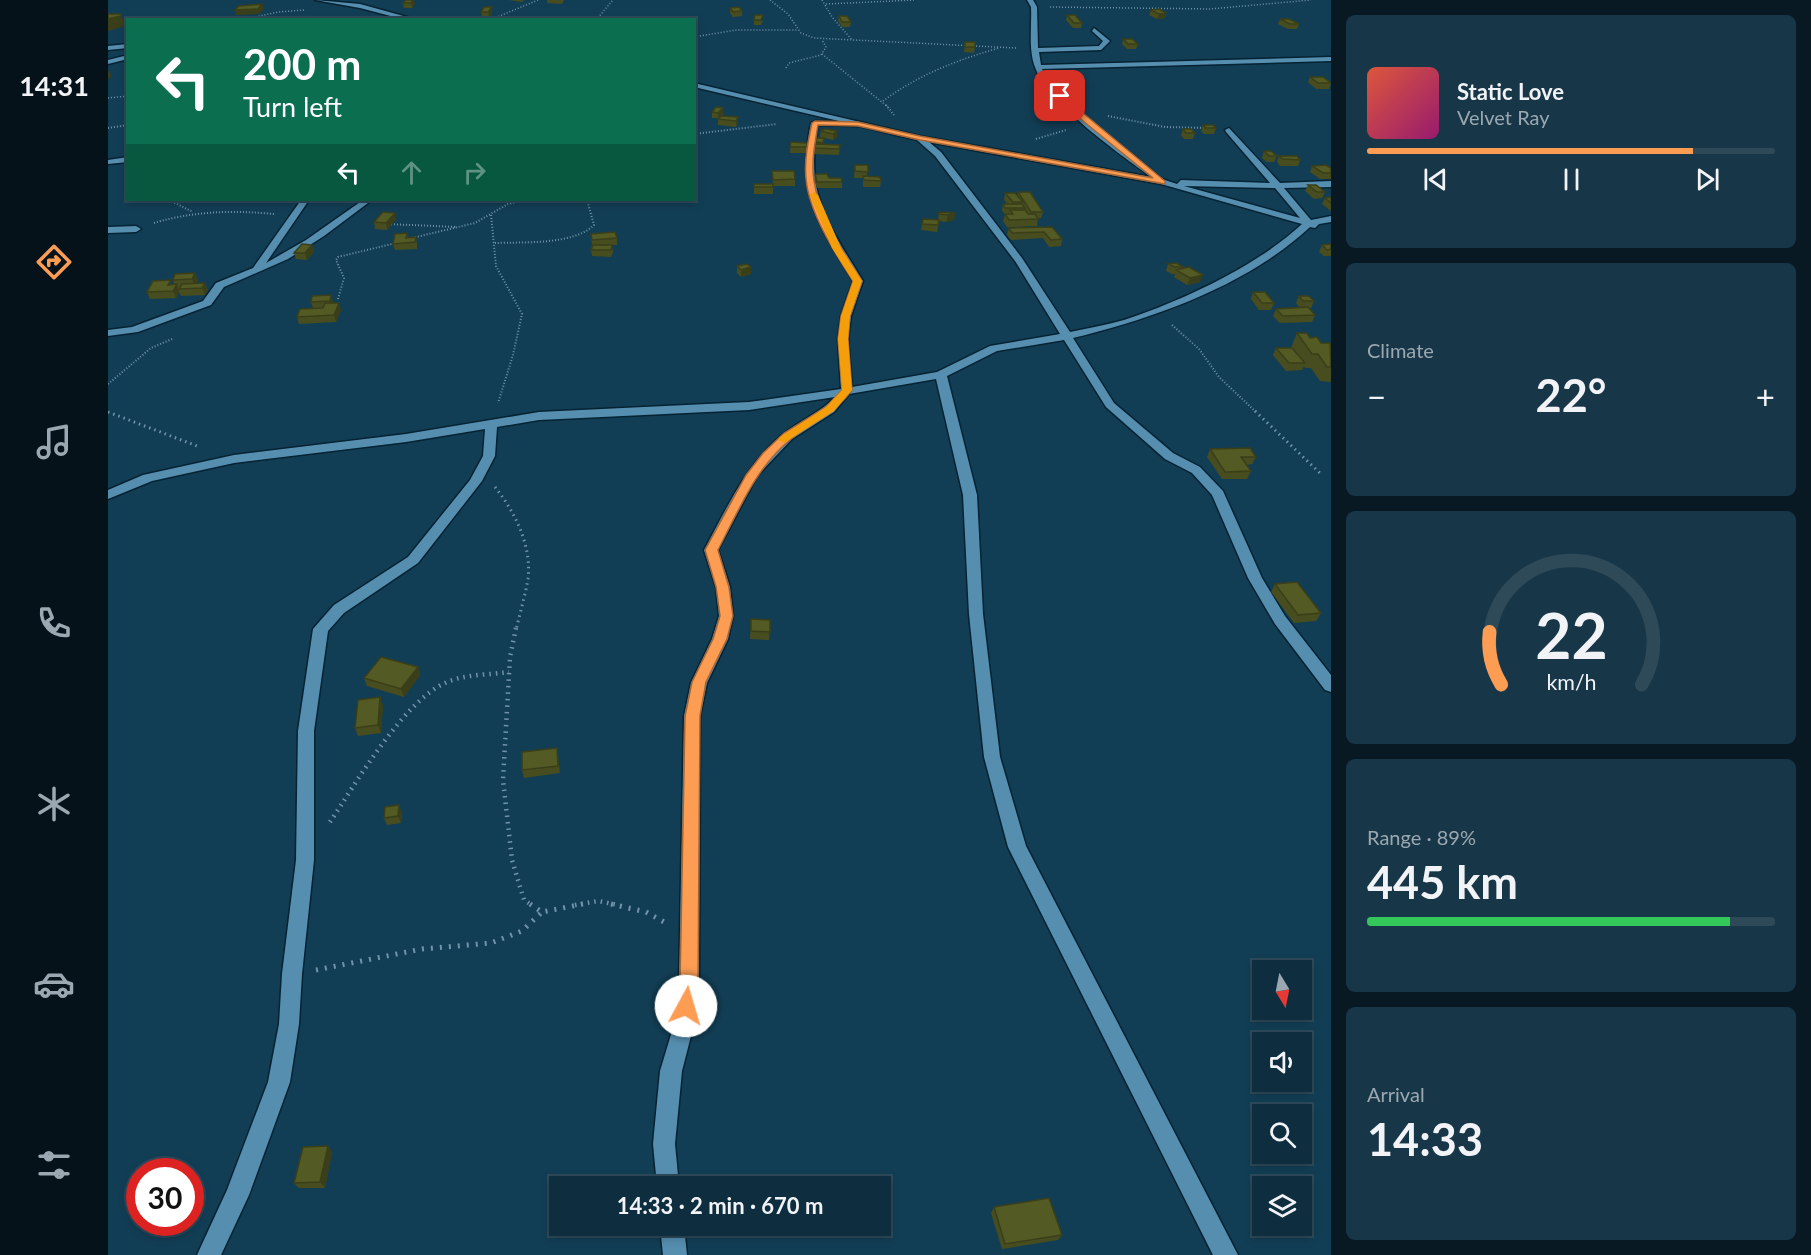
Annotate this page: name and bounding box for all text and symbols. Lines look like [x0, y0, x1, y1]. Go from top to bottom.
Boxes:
text: 200 m [243, 39, 361, 89]
icon: left [144, 42, 222, 120]
text: 14:31 [19, 69, 89, 102]
pin [1034, 70, 1085, 121]
text: Static Love [1457, 78, 1564, 105]
icon: arrive [1043, 79, 1076, 112]
text: Turn left [243, 90, 342, 123]
text: Velvet Ray [1457, 105, 1550, 129]
icon: left [332, 156, 365, 189]
icon: ahead [395, 156, 428, 189]
icon: right [458, 156, 491, 189]
icon: previous [1419, 163, 1452, 196]
icon: pause [1555, 163, 1588, 196]
icon: next [1691, 163, 1724, 196]
icon: directions [33, 241, 75, 283]
text: Climate [1367, 338, 1434, 362]
text: 22° [1536, 368, 1606, 422]
text: − [1367, 376, 1386, 416]
text: + [1756, 376, 1775, 416]
icon: music [33, 421, 75, 463]
text: 22 [1535, 597, 1607, 672]
icon: phone [33, 602, 75, 644]
text: km/h [1546, 669, 1596, 695]
icon: climate [33, 783, 75, 825]
text: Range · 89% [1367, 825, 1476, 849]
text: 445 km [1367, 855, 1518, 909]
north arrow [1252, 960, 1312, 1020]
map controls [1252, 960, 1312, 1236]
icon: car [33, 963, 75, 1005]
position arrow [654, 974, 718, 1038]
button: sound [1252, 1032, 1312, 1092]
text: Arrival [1367, 1082, 1425, 1106]
button: search [1252, 1104, 1312, 1164]
text: 14:33 [1367, 1112, 1483, 1166]
icon: filters [33, 1144, 75, 1186]
speed limit sign: 30 [126, 1158, 204, 1236]
button: layers [1252, 1176, 1312, 1236]
text: 14:33 · 2 min · 670 m [617, 1192, 823, 1219]

